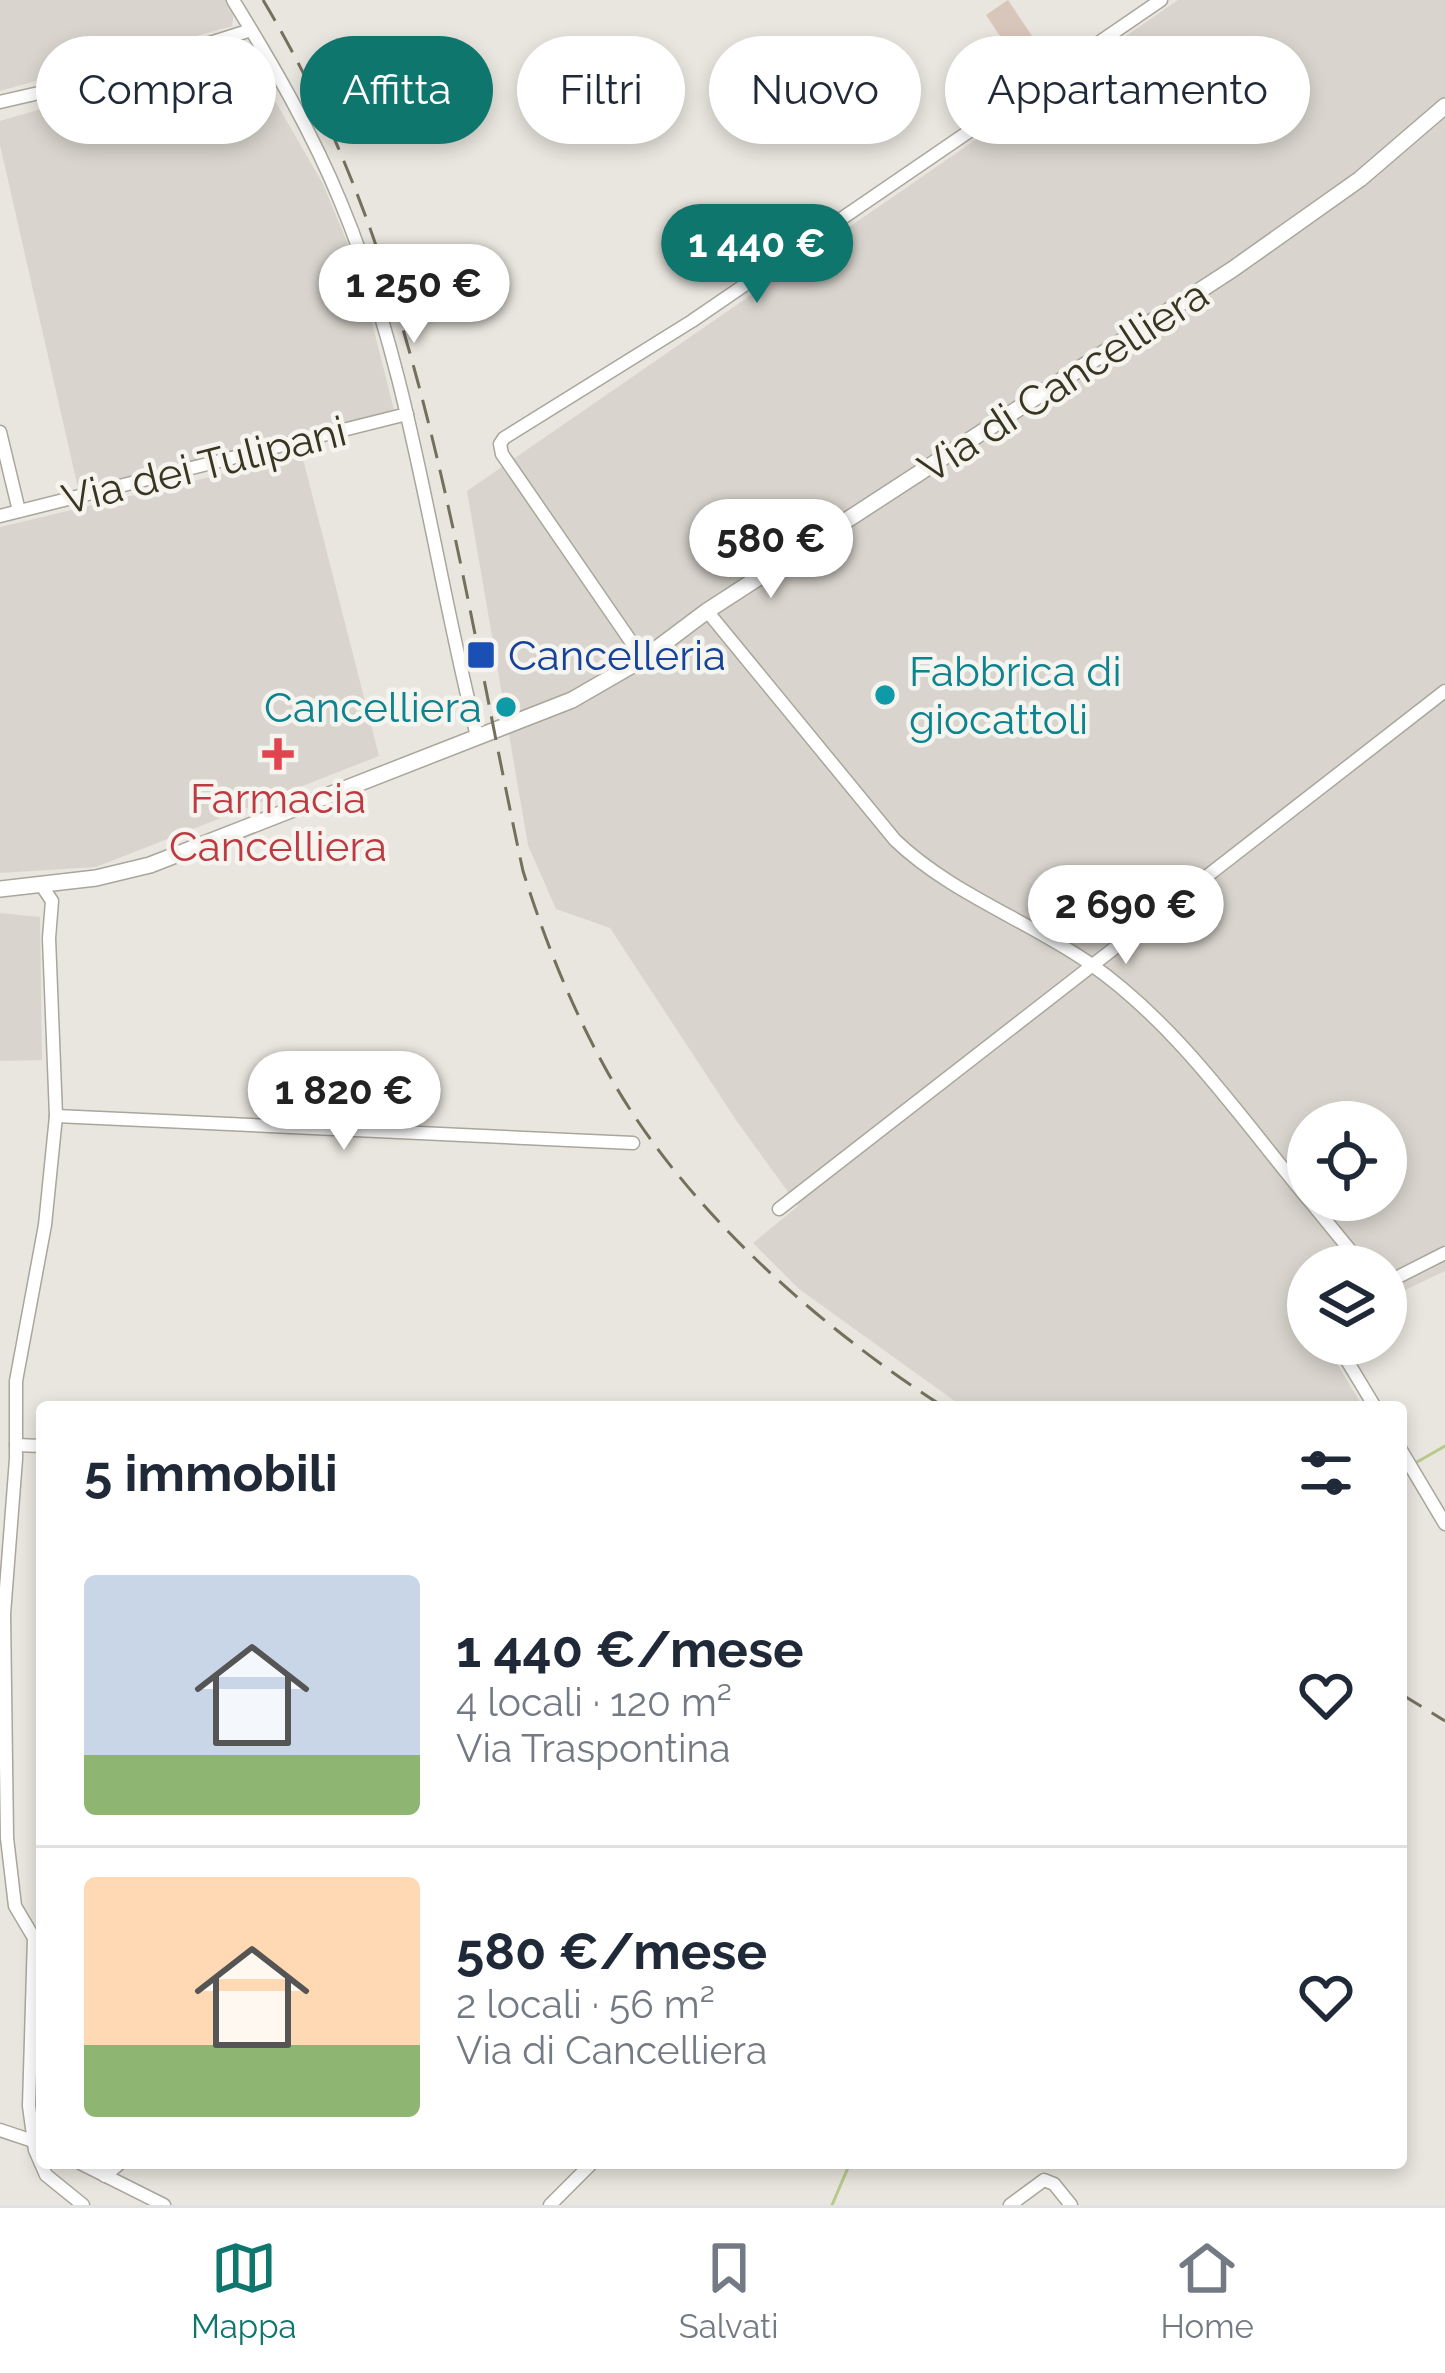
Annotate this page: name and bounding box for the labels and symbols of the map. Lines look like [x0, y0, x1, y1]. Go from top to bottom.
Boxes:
pin: 1 440 € [646, 204, 868, 306]
pin: 1 250 € [303, 244, 525, 346]
street label: Via di Cancelliera [909, 270, 1217, 493]
street label: Via dei Tulipani [57, 407, 351, 524]
pin: 580 € [687, 499, 855, 601]
place label: Cancelleria [508, 631, 726, 680]
marker: Cancelleria [465, 639, 497, 671]
place label: Fabbrica di giocattoli [909, 647, 1122, 744]
marker: Fabbrica di giocattoli [872, 682, 898, 708]
place label: Cancelliera [264, 683, 482, 732]
marker: Cancelliera [493, 694, 519, 720]
marker: Farmacia Cancelliera [265, 741, 291, 767]
place label: Farmacia Cancelliera [169, 774, 387, 871]
pin: 2 690 € [1015, 865, 1237, 967]
pin: 1 820 € [233, 1051, 455, 1153]

